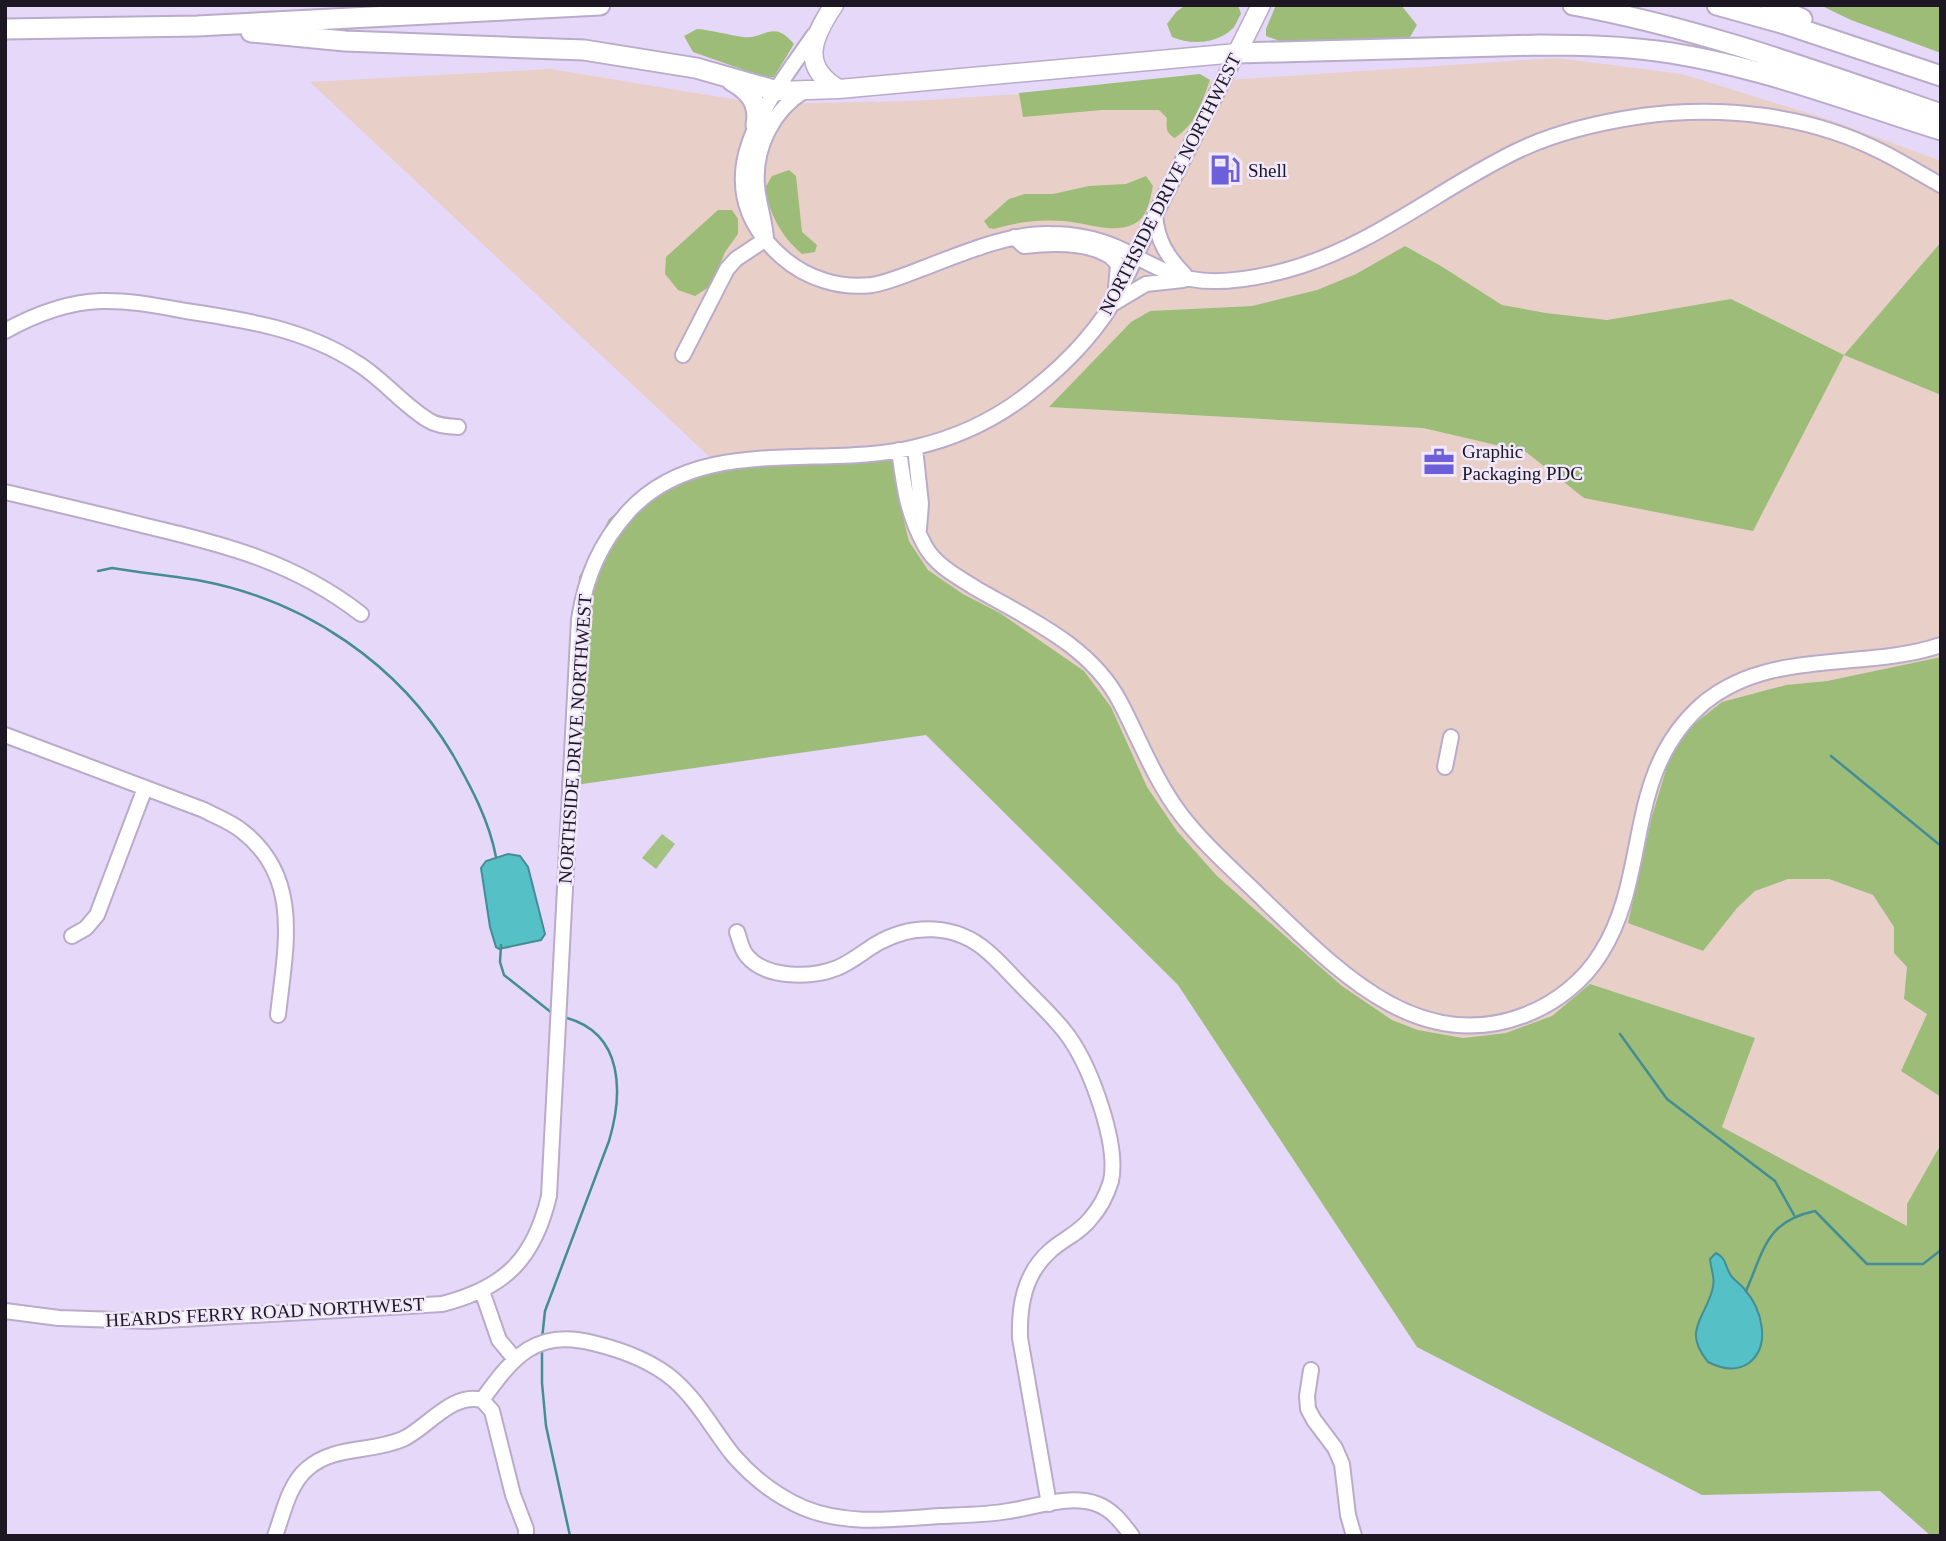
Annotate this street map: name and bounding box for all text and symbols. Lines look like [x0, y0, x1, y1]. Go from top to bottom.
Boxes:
street label: NORTHSIDE DRIVE NORTHWEST [1095, 50, 1245, 318]
fuel station icon: Shell [1208, 153, 1242, 187]
place label: Shell [1248, 160, 1287, 181]
place label: Graphic Packaging PDC [1462, 441, 1583, 484]
office icon: Graphic Packaging PDC [1422, 445, 1456, 479]
street label: NORTHSIDE DRIVE NORTHWEST [554, 593, 596, 884]
street label: HEARDS FERRY ROAD NORTHWEST [105, 1293, 426, 1331]

